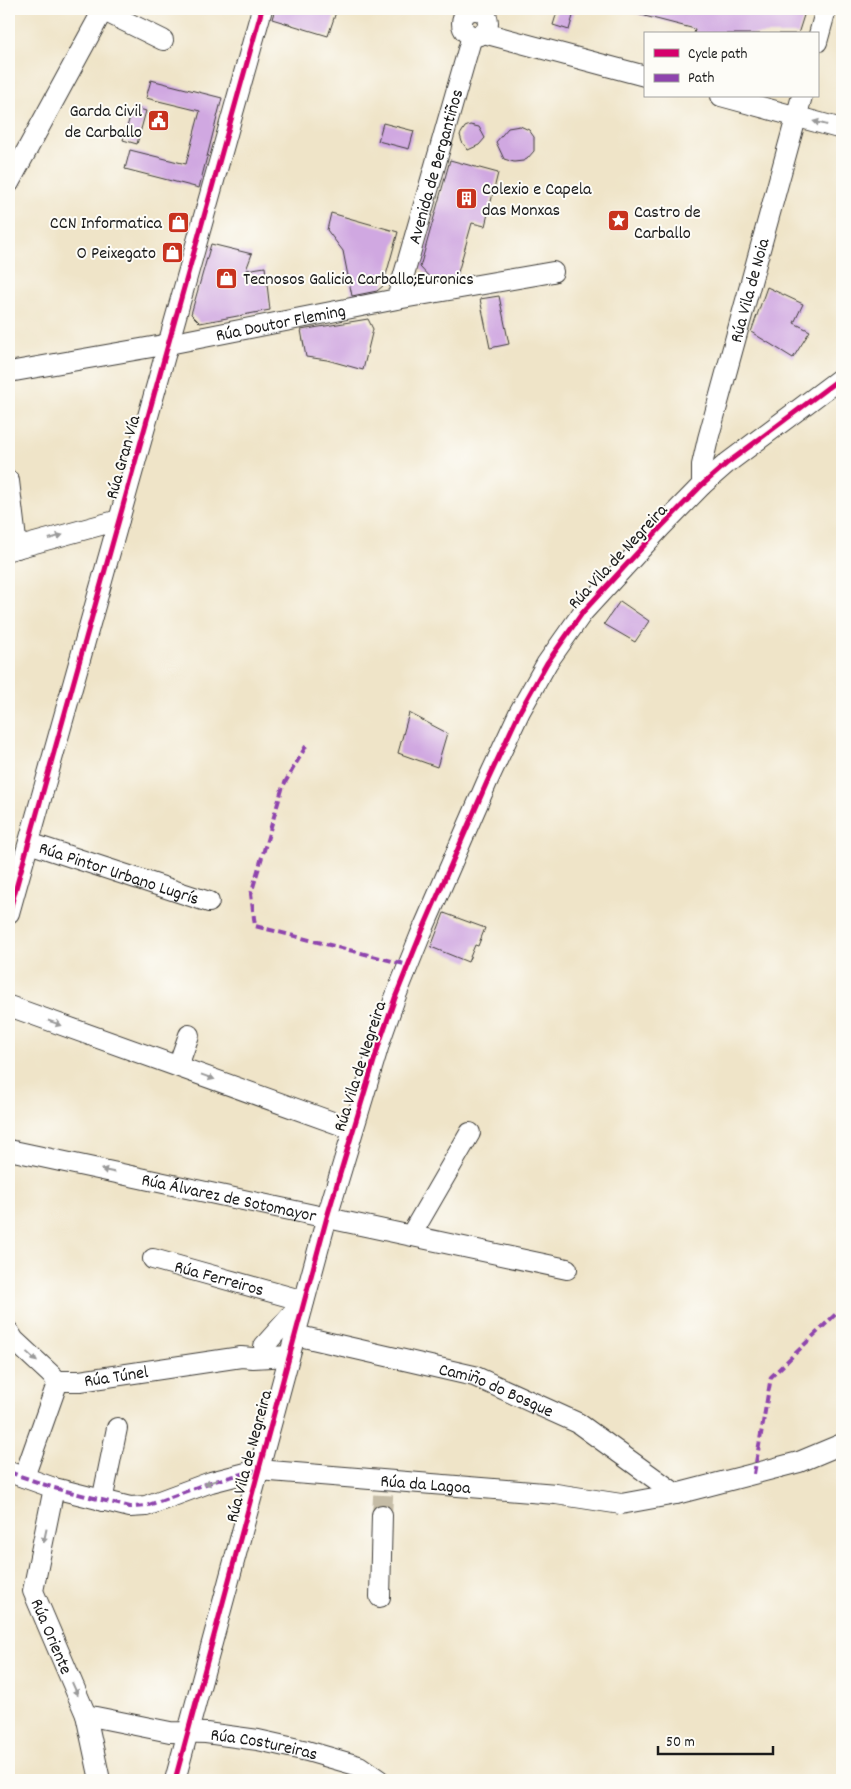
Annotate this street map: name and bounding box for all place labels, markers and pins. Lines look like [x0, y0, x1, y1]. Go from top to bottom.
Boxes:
place label: Garda Civil de Carballo [65, 100, 143, 146]
public building icon: Garda Civil de Carballo [146, 108, 170, 132]
place label: Colexio e Capela das Monxas [482, 178, 592, 224]
building icon: Colexio e Capela das Monxas [454, 186, 478, 210]
place label: Castro de Carballo [634, 201, 701, 247]
place icon: Castro de Carballo [606, 209, 630, 233]
shop icon: CCN Informatica [166, 210, 190, 234]
place label: CCN Informatica [50, 212, 163, 237]
shop icon: O Peixegato [160, 240, 184, 264]
place label: O Peixegato [77, 242, 156, 267]
shop icon: Tecnosos Galicia Carballo;Euronics [215, 266, 239, 290]
place label: Tecnosos Galicia Carballo;Euronics [243, 268, 474, 293]

